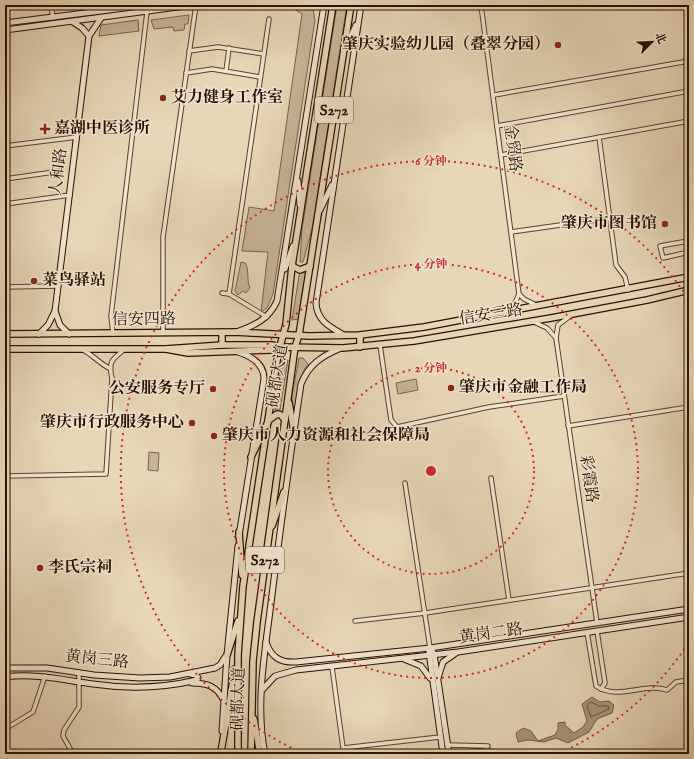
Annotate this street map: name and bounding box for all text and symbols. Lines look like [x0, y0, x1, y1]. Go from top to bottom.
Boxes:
north arrow [632, 22, 672, 62]
text: 北 [652, 30, 669, 46]
place label: 肇庆实验幼儿园（叠翠分园） [342, 34, 550, 55]
marker: 肇庆实验幼儿园（叠翠分园） [553, 40, 563, 50]
place label: 艾力健身工作室 [171, 87, 283, 108]
marker: 艾力健身工作室 [158, 93, 168, 103]
road number: S272 [315, 97, 353, 123]
place label: 嘉湖中医诊所 [54, 119, 150, 139]
marker: 嘉湖中医诊所 [39, 123, 51, 135]
street label: 金贸路 [499, 123, 525, 173]
street label: 人和路 [46, 147, 72, 197]
text: 6 分钟 [415, 154, 447, 169]
place label: 肇庆市图书馆 [561, 213, 657, 234]
marker: 肇庆市图书馆 [660, 219, 670, 229]
text: 4 分钟 [415, 257, 447, 272]
place label: 菜鸟驿站 [42, 271, 106, 291]
marker: 菜鸟驿站 [29, 276, 39, 286]
street label: 信安三路 [458, 300, 524, 330]
street label: 信安四路 [112, 309, 176, 331]
street label: 砚都大道 [263, 343, 293, 409]
text: 2 分钟 [415, 361, 447, 376]
place label: 肇庆市金融工作局 [459, 377, 587, 398]
place label: 公安服务专厅 [109, 378, 205, 399]
marker: 肇庆市金融工作局 [446, 383, 456, 393]
marker: 公安服务专厅 [208, 384, 218, 394]
place label: 肇庆市行政服务中心 [40, 412, 184, 433]
marker: 肇庆市行政服务中心 [187, 418, 197, 428]
place label: 肇庆市人力资源和社会保障局 [222, 425, 430, 446]
marker: 肇庆市人力资源和社会保障局 [209, 431, 219, 441]
street label: 彩霞路 [575, 454, 601, 504]
centre of rings [424, 464, 438, 478]
road number: S272 [246, 547, 284, 573]
place label: 李氏宗祠 [48, 557, 112, 578]
marker: 李氏宗祠 [35, 563, 45, 573]
street label: 黄岗二路 [458, 620, 524, 648]
street label: 黄岗三路 [64, 647, 130, 673]
street label: 砚都大道 [228, 667, 250, 731]

